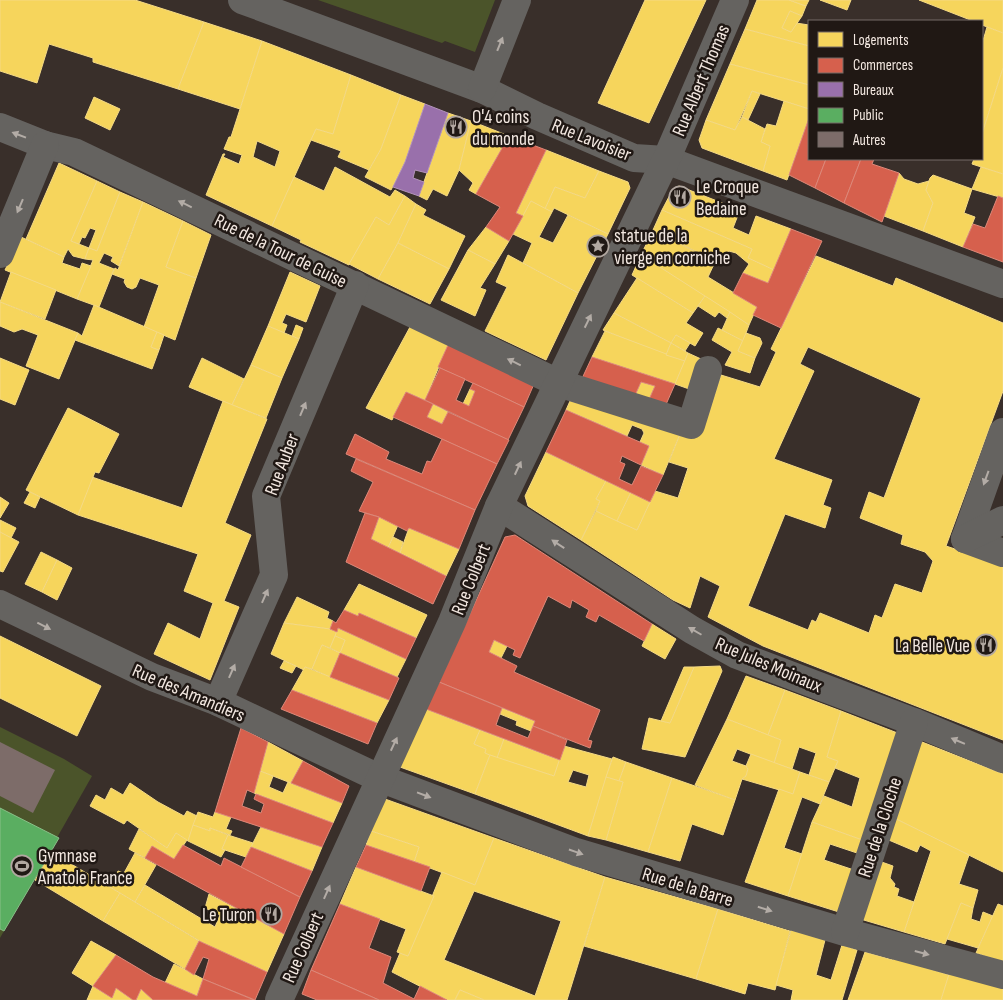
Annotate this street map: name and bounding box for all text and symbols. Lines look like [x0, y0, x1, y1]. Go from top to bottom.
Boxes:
legend [808, 20, 983, 160]
street label: Rue Albert Thomas [668, 21, 735, 140]
text: Logements [853, 31, 909, 50]
one-way arrow [496, 37, 504, 52]
text: Commerces [853, 56, 913, 75]
text: Bureaux [853, 81, 894, 100]
place label: O'4 coins du monde [472, 106, 535, 151]
text: Public [853, 106, 884, 125]
street label: Rue Lavoisier [548, 114, 635, 167]
restaurant icon: O'4 coins du monde [444, 115, 468, 139]
one-way arrow [11, 131, 26, 139]
text: Autres [852, 131, 886, 150]
place label: Le Croque Bedaine [696, 176, 759, 221]
restaurant icon: Le Croque Bedaine [668, 185, 692, 209]
one-way arrow [15, 199, 23, 213]
one-way arrow [178, 200, 192, 208]
street label: Rue de la Tour de Guise [210, 209, 350, 293]
place label: statue de la vierge en corniche [614, 225, 730, 270]
place icon: statue de la vierge en corniche [586, 234, 610, 258]
one-way arrow [584, 314, 592, 328]
one-way arrow [507, 358, 521, 366]
one-way arrow [300, 401, 307, 416]
street label: Rue Auber [260, 430, 305, 499]
one-way arrow [514, 460, 522, 475]
one-way arrow [982, 471, 990, 486]
one-way arrow [552, 539, 565, 549]
street label: Rue Colbert [447, 540, 496, 619]
one-way arrow [262, 589, 270, 603]
one-way arrow [36, 622, 51, 630]
one-way arrow [689, 627, 702, 636]
street label: Rue Jules Moinaux [712, 633, 825, 698]
restaurant icon: La Belle Vue [974, 633, 998, 657]
place label: La Belle Vue [895, 635, 970, 658]
street label: Rue des Amandiers [129, 659, 248, 727]
one-way arrow [228, 664, 236, 678]
one-way arrow [951, 736, 965, 744]
one-way arrow [391, 737, 399, 751]
street label: Rue de la Cloche [853, 775, 907, 880]
one-way arrow [417, 791, 432, 799]
place label: Gymnase Anatole France [37, 845, 133, 890]
one-way arrow [569, 849, 584, 856]
sports icon: Gymnase Anatole France [10, 854, 34, 878]
street label: Rue de la Barre [639, 863, 736, 912]
one-way arrow [324, 885, 332, 899]
restaurant icon: Le Turon [259, 902, 283, 926]
place label: Le Turon [202, 904, 255, 927]
one-way arrow [758, 905, 773, 913]
street label: Rue Colbert [278, 909, 329, 986]
one-way arrow [914, 949, 929, 957]

